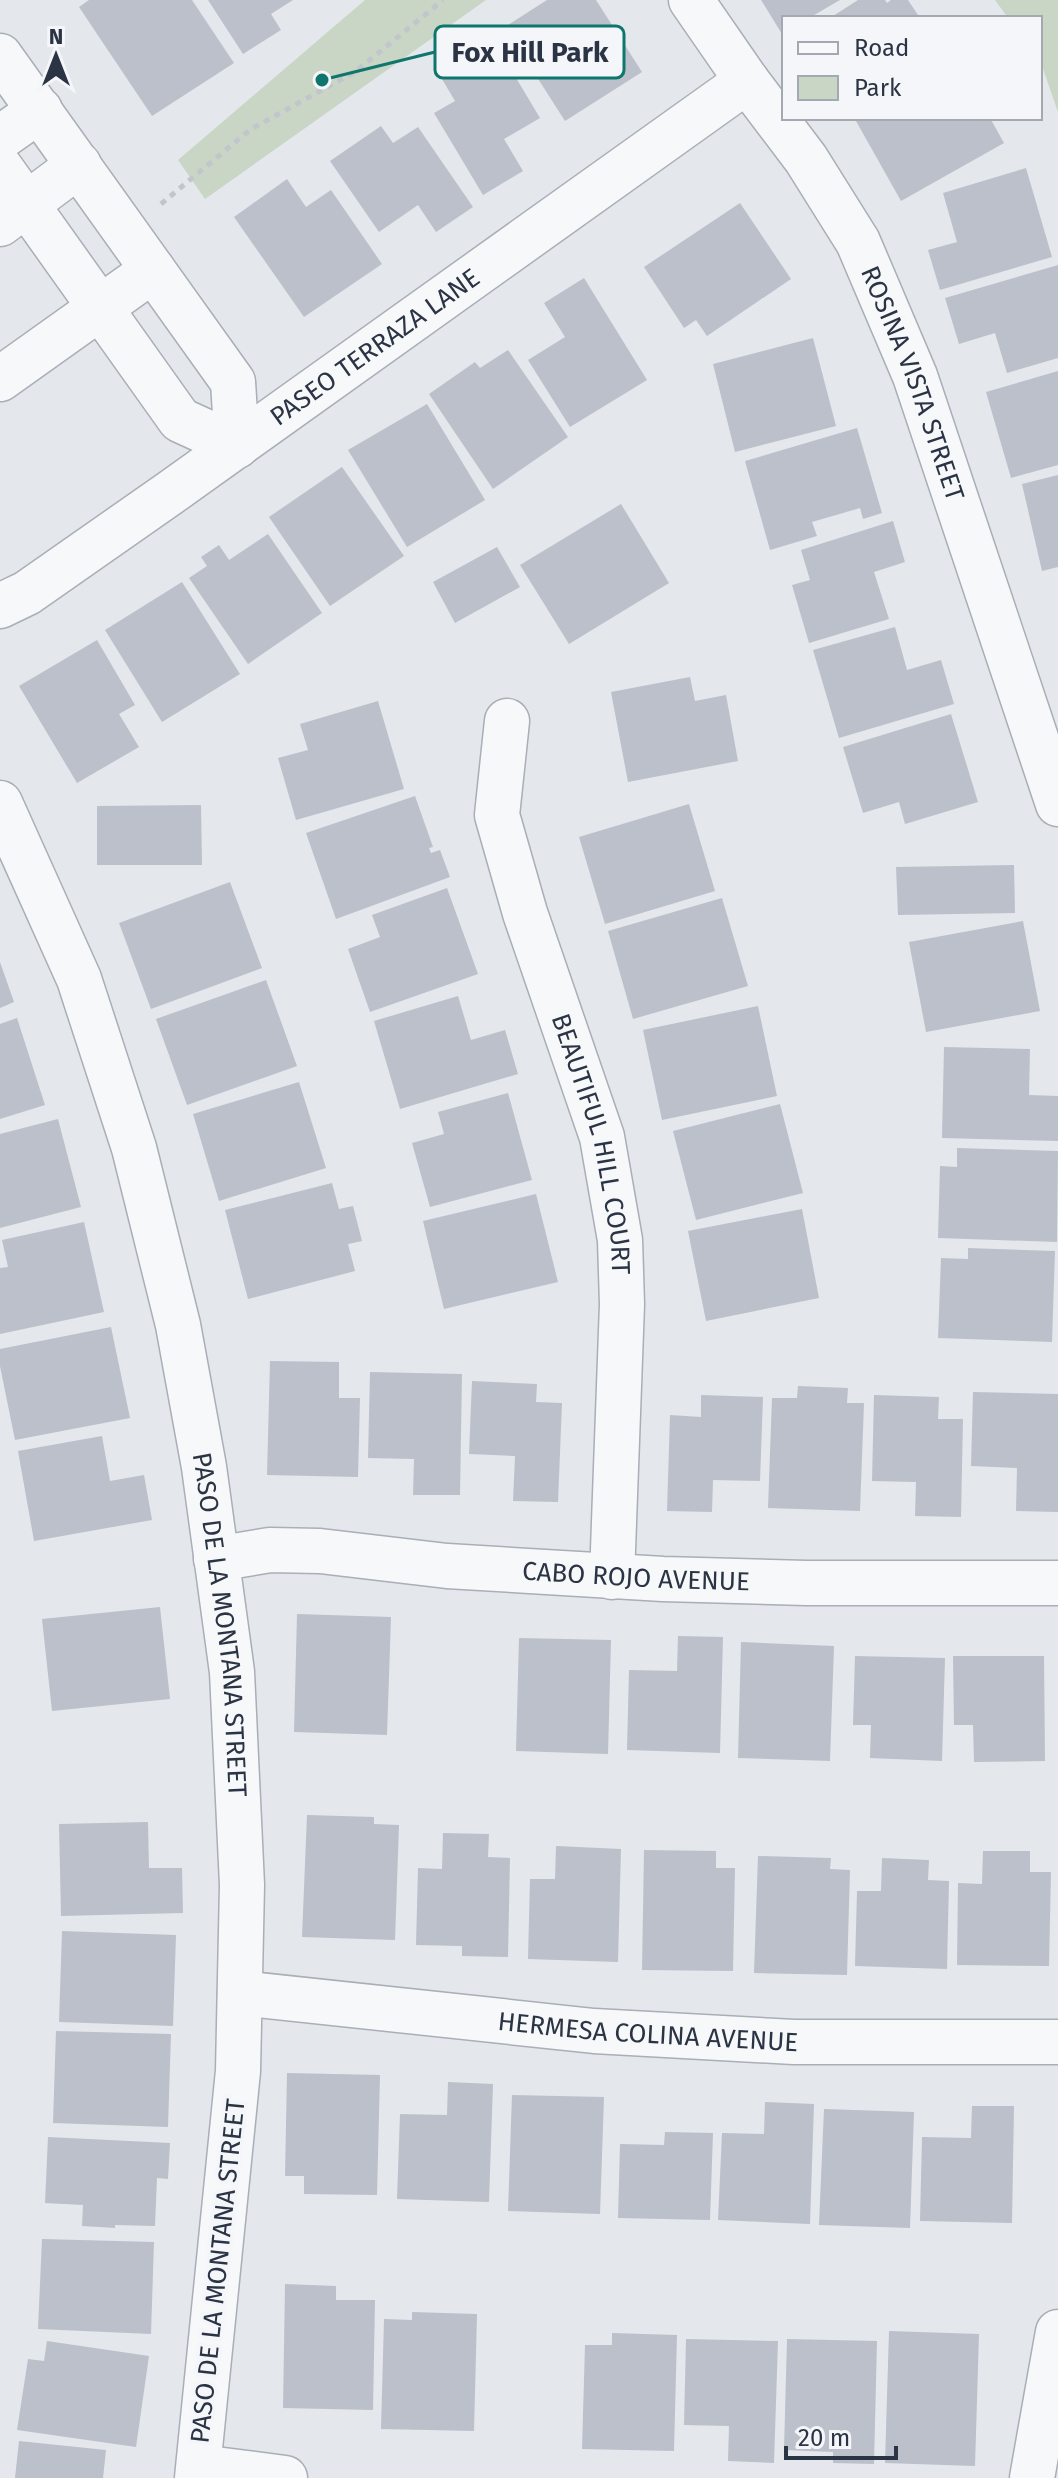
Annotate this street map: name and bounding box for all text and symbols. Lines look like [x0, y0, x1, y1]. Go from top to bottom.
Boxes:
north arrow [16, 16, 96, 96]
legend [782, 16, 1042, 120]
text: N [49, 23, 63, 50]
callout: Fox Hill Park [435, 26, 624, 78]
text: Road [854, 34, 909, 62]
text: Fox Hill Park [452, 36, 609, 69]
text: Park [854, 74, 902, 102]
street label: ROSINA VISTA STREET [854, 261, 971, 505]
street label: PASEO TERRAZA LANE [264, 262, 485, 432]
street label: BEAUTIFUL HILL COURT [545, 1009, 637, 1275]
street label: PASO DE LA MONTANA STREET [186, 1450, 253, 1798]
street label: CABO ROJO AVENUE [521, 1555, 750, 1597]
street label: HERMESA COLINA AVENUE [496, 2005, 799, 2058]
street label: PASO DE LA MONTANA STREET [184, 2097, 252, 2445]
scale bar [786, 2410, 896, 2460]
text: 20 m [798, 2424, 850, 2452]

